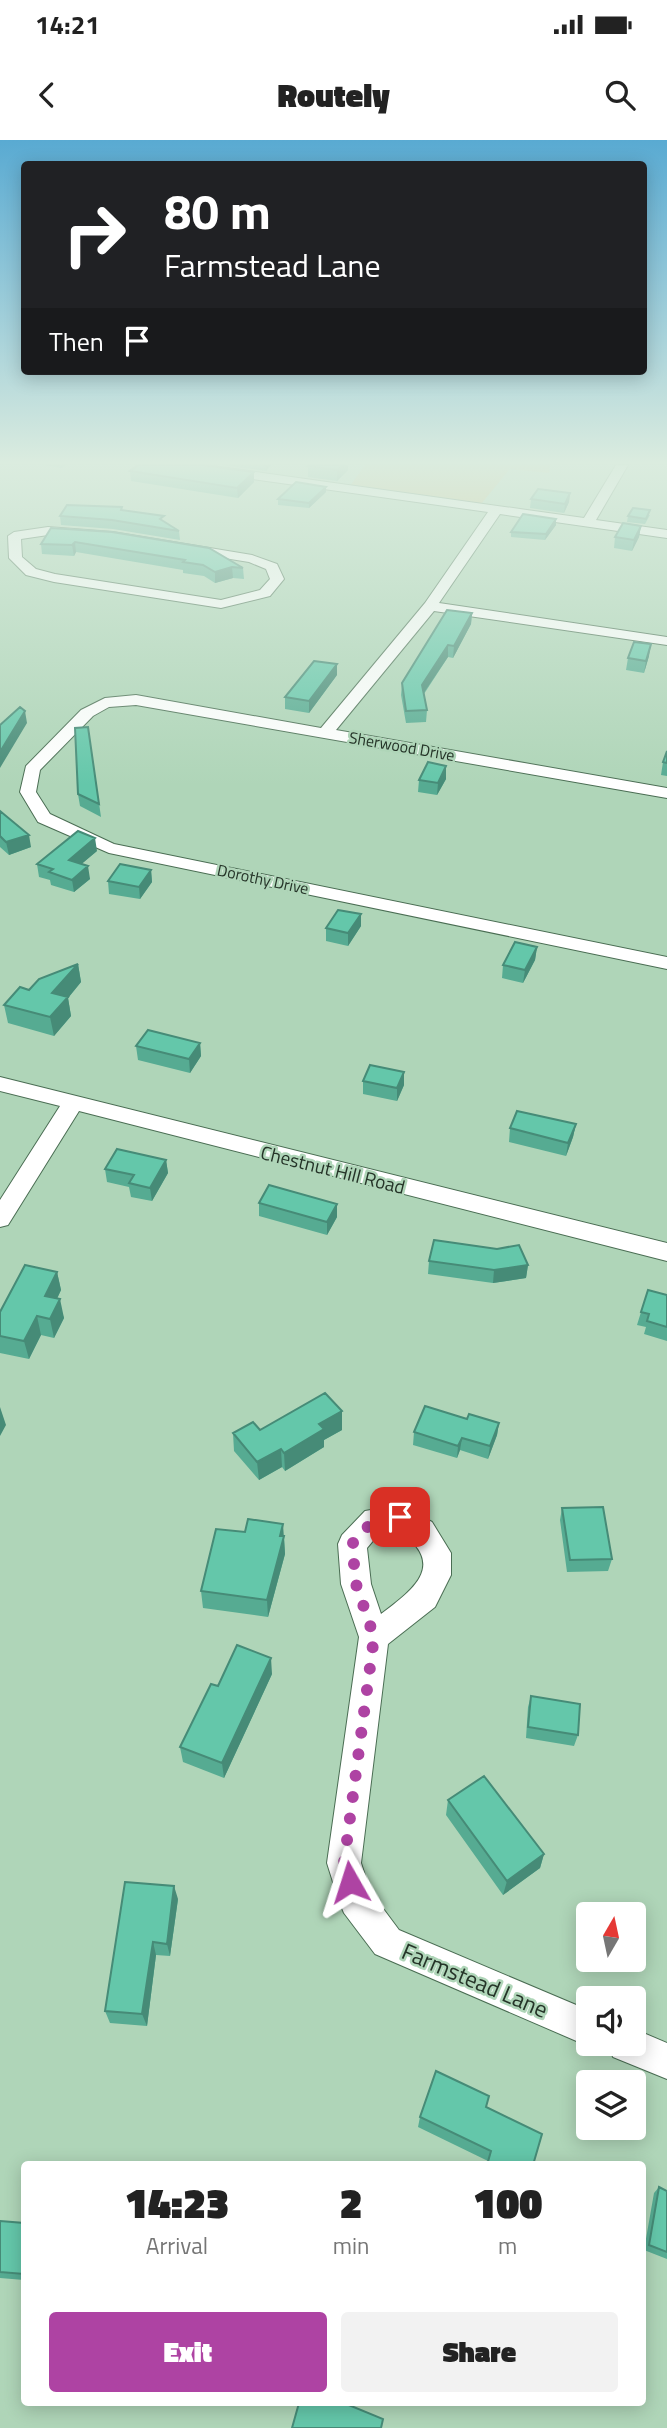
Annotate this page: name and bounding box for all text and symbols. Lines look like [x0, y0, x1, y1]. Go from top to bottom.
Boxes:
text: 14:21 [35, 5, 100, 44]
text: Routely [277, 71, 390, 119]
icon: back [28, 76, 66, 114]
icon: search [601, 76, 639, 114]
text: 80 m [164, 173, 271, 248]
icon: right [49, 189, 140, 280]
text: Farmstead Lane [164, 241, 381, 289]
text: Then [49, 322, 104, 361]
icon: arrive [118, 322, 156, 360]
street label: Sherwood Drive [347, 725, 457, 767]
street label: Dorothy Drive [215, 858, 311, 900]
street label: Chestnut Hill Road [258, 1137, 408, 1201]
pin [370, 1487, 430, 1547]
icon: arrive [381, 1498, 419, 1536]
position arrow [313, 1845, 387, 1919]
north arrow [576, 1902, 646, 1972]
map controls [576, 1902, 646, 2140]
street label: Farmstead Lane [397, 1933, 553, 2027]
button: sound [576, 1986, 646, 2056]
button: layers [576, 2070, 646, 2140]
text: 14:23 [125, 2170, 229, 2234]
text: 2 [340, 2170, 363, 2234]
text: 100 [473, 2170, 542, 2234]
text: Arrival [146, 2228, 208, 2263]
text: min [333, 2228, 369, 2263]
text: m [498, 2228, 517, 2263]
button: Exit [49, 2312, 327, 2392]
button: Share [341, 2312, 618, 2392]

